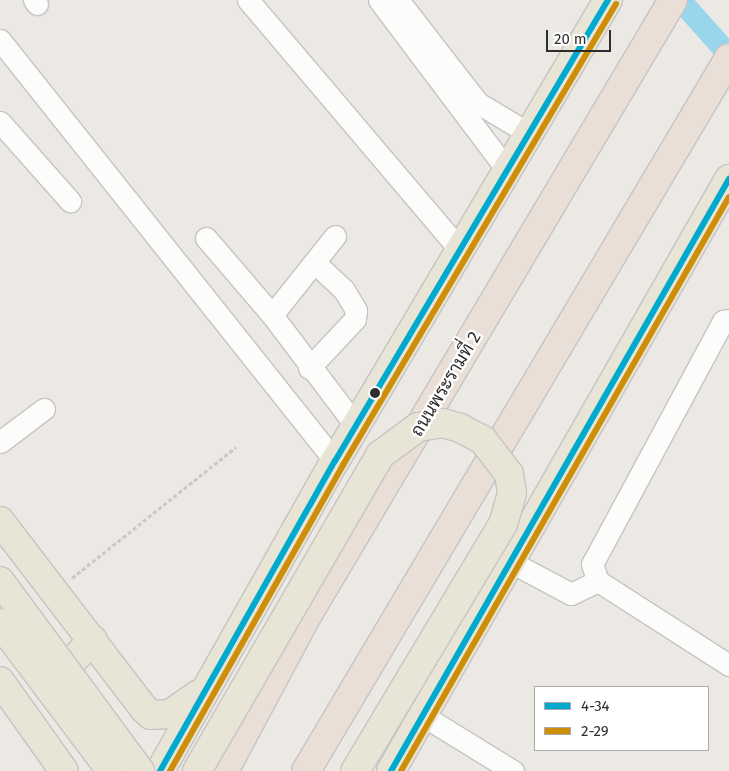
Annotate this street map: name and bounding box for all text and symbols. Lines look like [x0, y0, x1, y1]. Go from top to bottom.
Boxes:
scale bar [549, 20, 614, 52]
text: 20 m [554, 30, 587, 48]
street label: ถนนพระรามที่ 2 [406, 328, 486, 440]
unlabelled marker [370, 388, 380, 398]
legend [534, 686, 709, 751]
text: 4-34 [581, 697, 610, 715]
text: 2-29 [581, 722, 609, 740]

